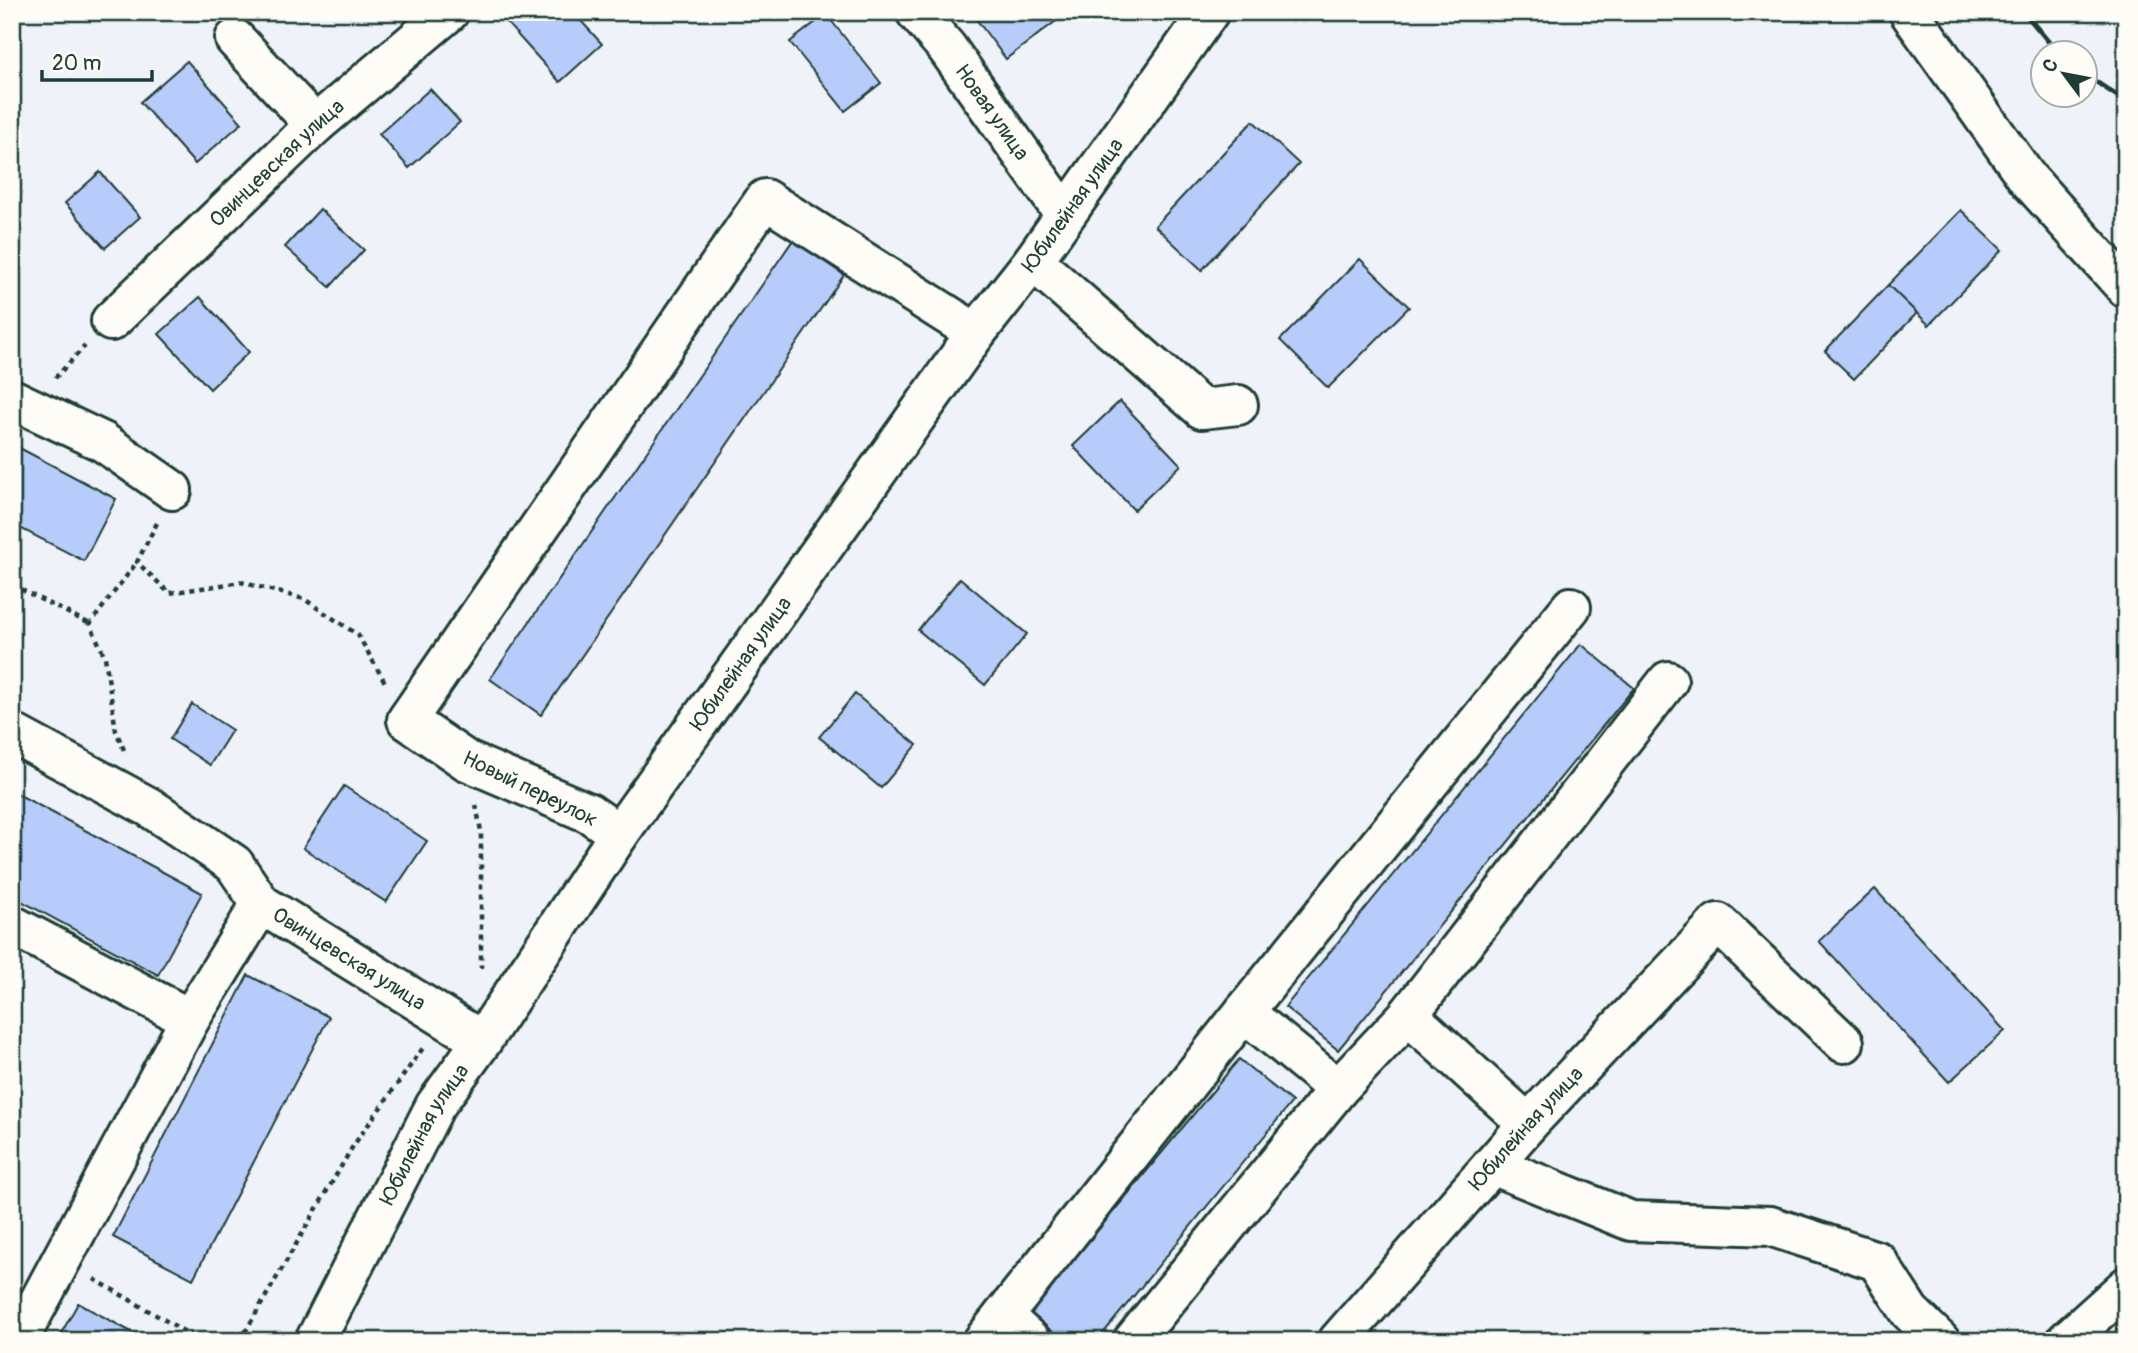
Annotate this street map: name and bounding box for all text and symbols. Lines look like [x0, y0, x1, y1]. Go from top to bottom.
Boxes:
scale bar [42, 38, 152, 82]
north arrow [2030, 38, 2100, 108]
text: 20 m [52, 50, 101, 77]
text: С [2037, 54, 2064, 77]
street label: Новая улица [949, 59, 1035, 165]
street label: Овинцевская улица [204, 93, 350, 233]
street label: Юбилейная улица [1016, 133, 1129, 277]
street label: Юбилейная улица [684, 591, 798, 735]
street label: Новый переулок [458, 745, 602, 833]
street label: Овинцевская улица [267, 901, 431, 1016]
street label: Юбилейная улица [373, 1058, 475, 1209]
street label: Юбилейная улица [1463, 1061, 1589, 1196]

